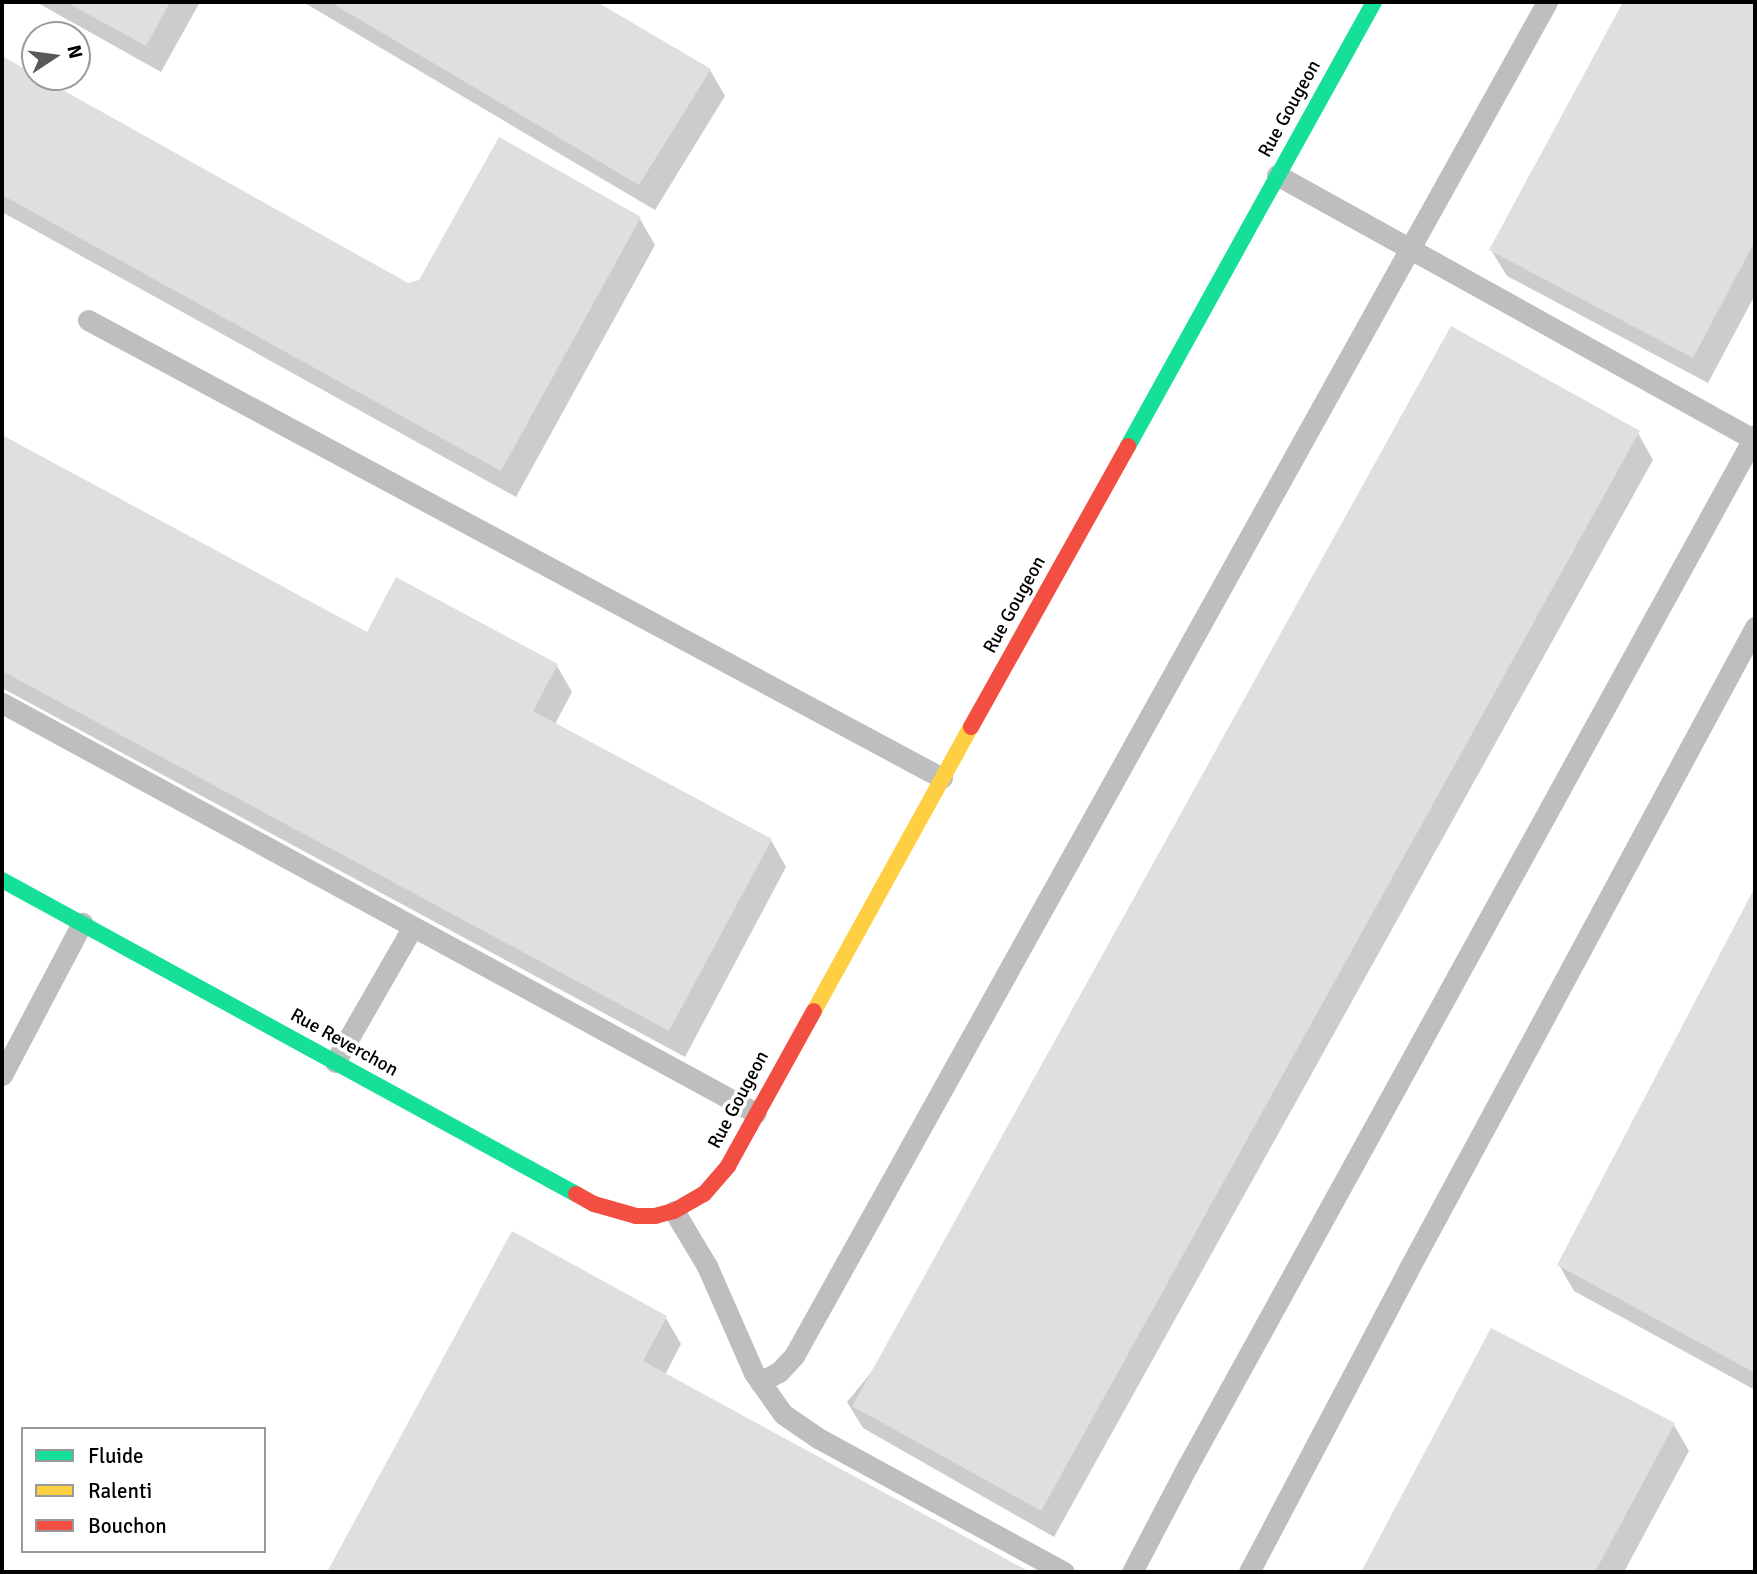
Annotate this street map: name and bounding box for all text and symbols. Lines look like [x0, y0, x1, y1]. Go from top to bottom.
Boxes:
north arrow [21, 21, 91, 91]
text: N [61, 43, 88, 61]
street label: Rue Gougeon [1254, 57, 1326, 161]
street label: Rue Gougeon [979, 553, 1051, 657]
street label: Rue Reverchon [286, 1004, 402, 1082]
street label: Rue Gougeon [704, 1047, 774, 1153]
legend [21, 1427, 266, 1553]
text: Fluide [88, 1443, 144, 1469]
text: Ralenti [88, 1478, 152, 1504]
text: Bouchon [88, 1513, 167, 1539]

